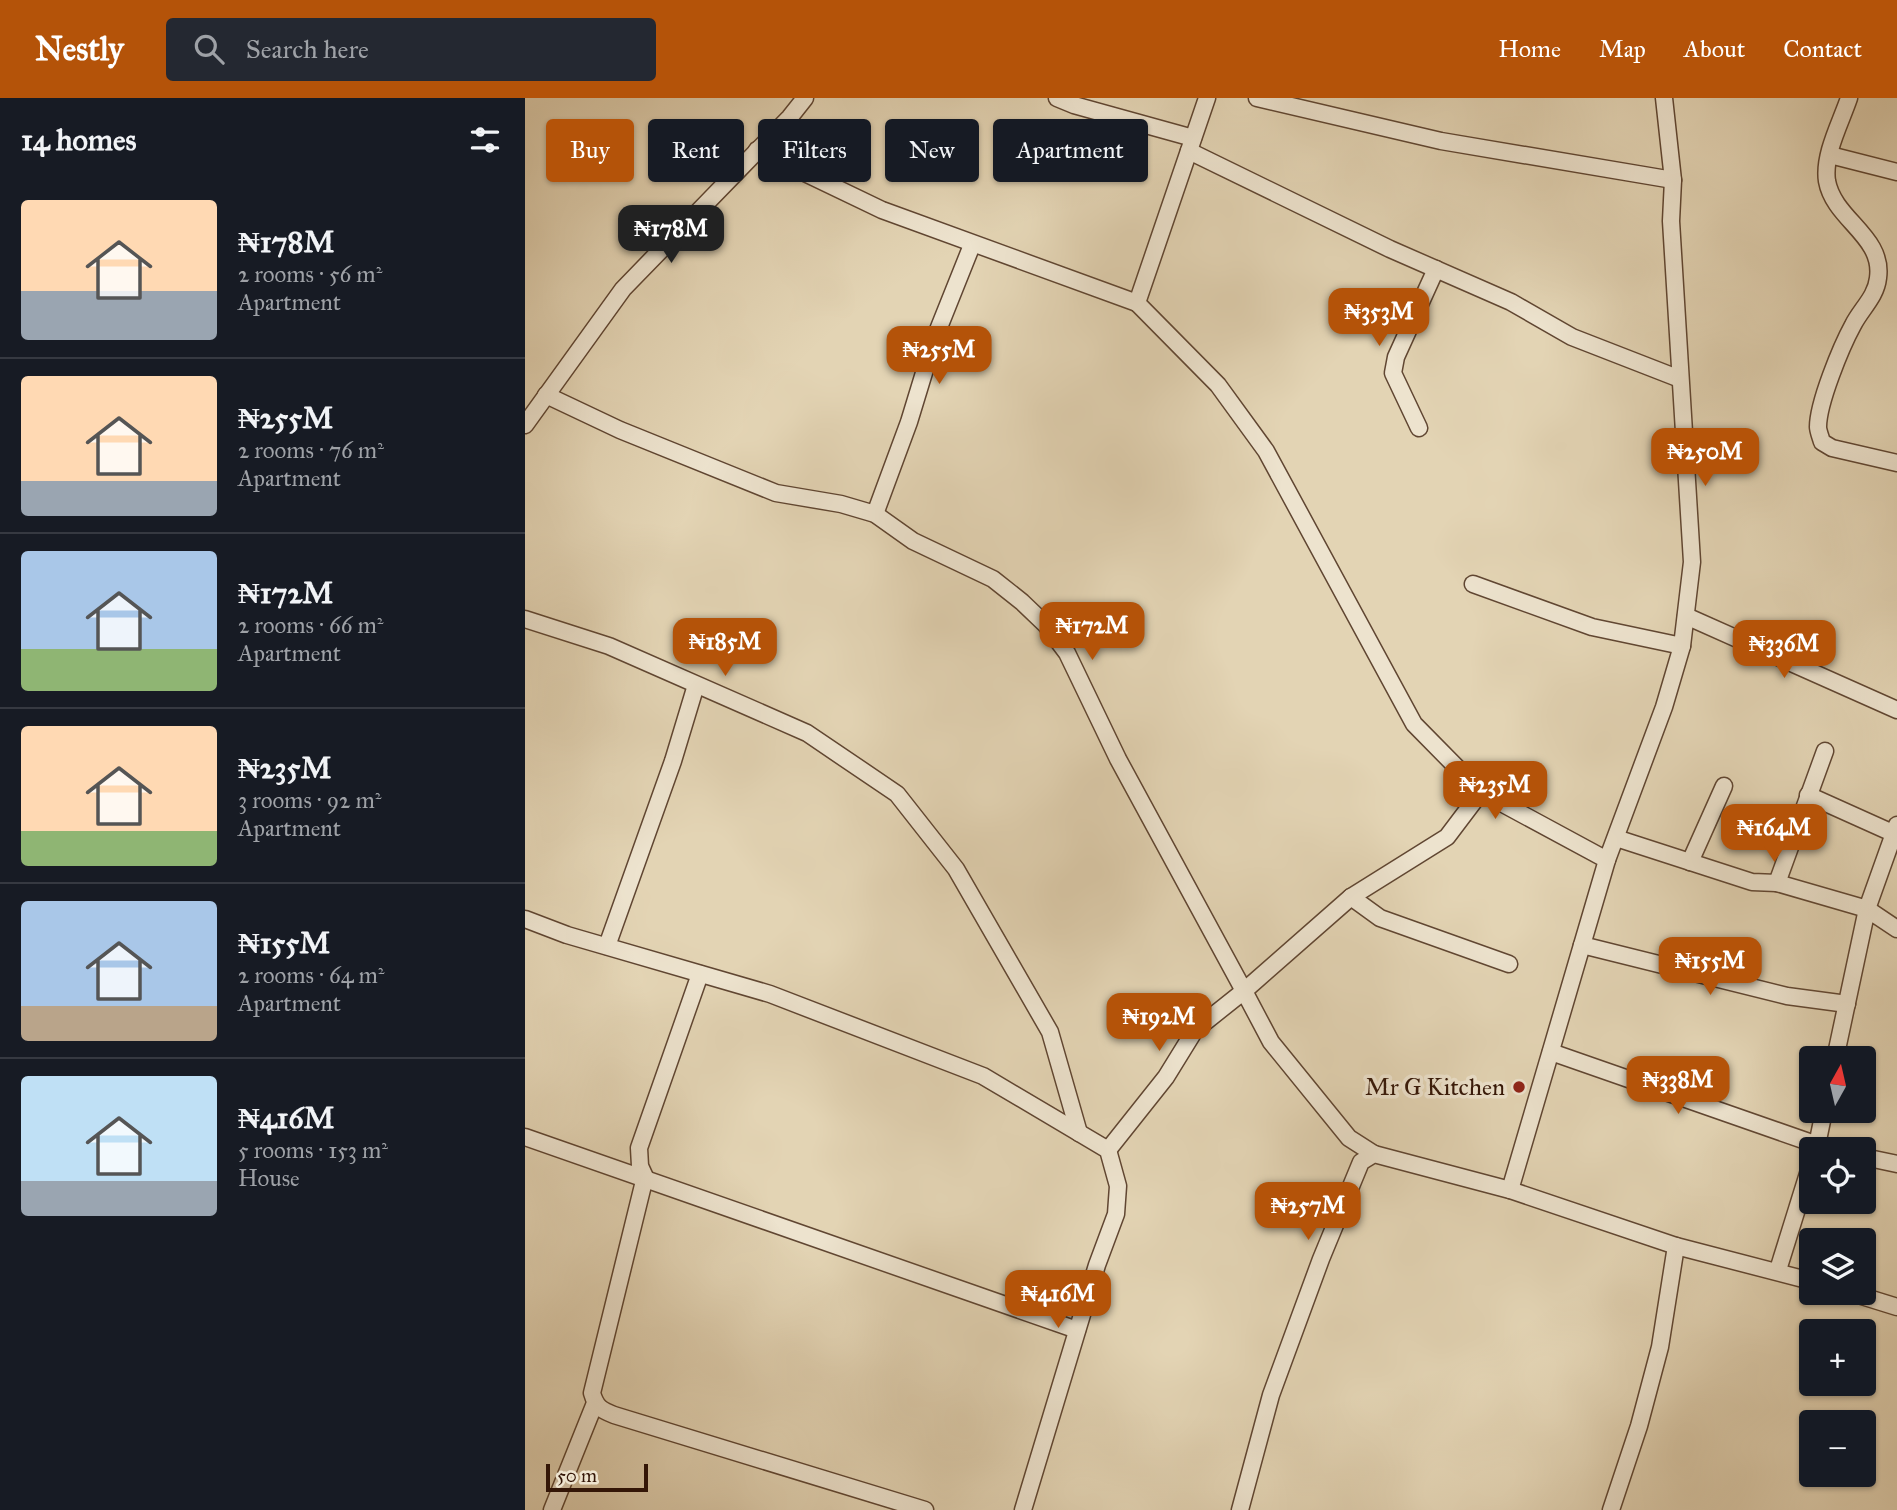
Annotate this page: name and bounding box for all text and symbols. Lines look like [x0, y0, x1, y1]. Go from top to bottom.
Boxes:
search box [166, 18, 656, 81]
text: Nestly [35, 29, 124, 69]
icon: search [190, 30, 228, 68]
text: Search here [246, 33, 369, 65]
text: Home [1498, 34, 1561, 64]
text: Map [1599, 34, 1646, 64]
text: About [1684, 34, 1745, 64]
text: Contact [1783, 34, 1862, 64]
chip: Buy [546, 119, 634, 182]
chip: Rent [648, 119, 744, 182]
chip: Filters [758, 119, 871, 182]
chip: New [885, 119, 979, 182]
chip: Apartment [993, 119, 1148, 182]
icon: filters [466, 121, 504, 159]
text: 14 homes [21, 122, 136, 158]
pin: ₦178M [622, 206, 720, 265]
text: ₦178M [634, 214, 708, 242]
text: ₦178M [238, 224, 334, 260]
icon: home [77, 228, 161, 312]
text: 2 rooms · 56 m² [238, 260, 382, 288]
text: Apartment [238, 288, 341, 316]
pin: ₦353M [1330, 288, 1428, 348]
text: ₦353M [1344, 297, 1414, 325]
pin: ₦255M [890, 327, 988, 386]
text: ₦255M [903, 335, 975, 363]
text: ₦255M [238, 400, 333, 436]
icon: home [77, 404, 161, 488]
pin: ₦250M [1656, 428, 1754, 488]
text: 2 rooms · 76 m² [238, 436, 384, 464]
text: ₦250M [1667, 437, 1743, 465]
text: Apartment [238, 464, 341, 492]
text: ₦172M [238, 575, 333, 611]
icon: home [77, 579, 161, 663]
pin: ₦172M [1043, 602, 1141, 662]
text: 2 rooms · 66 m² [238, 611, 383, 639]
text: ₦172M [1055, 611, 1129, 639]
pin: ₦185M [676, 618, 774, 678]
pin: ₦336M [1735, 620, 1833, 680]
text: ₦185M [689, 627, 761, 655]
text: ₦336M [1749, 629, 1819, 657]
text: Apartment [238, 639, 341, 667]
text: ₦235M [238, 750, 331, 786]
icon: home [77, 754, 161, 838]
pin: ₦235M [1446, 762, 1544, 821]
text: ₦235M [1459, 770, 1531, 798]
text: 3 rooms · 92 m² [238, 786, 381, 814]
pin: ₦164M [1725, 804, 1823, 864]
text: ₦164M [1737, 813, 1811, 841]
text: Apartment [238, 814, 341, 842]
text: ₦155M [238, 925, 330, 961]
icon: home [77, 929, 161, 1013]
pin: ₦155M [1661, 937, 1759, 997]
text: ₦155M [1675, 946, 1745, 974]
text: 2 rooms · 64 m² [238, 961, 384, 989]
text: Apartment [238, 989, 341, 1017]
pin: ₦192M [1110, 993, 1208, 1053]
text: ₦192M [1123, 1002, 1195, 1030]
north arrow [1799, 1046, 1876, 1124]
map controls [1799, 1046, 1876, 1487]
pin: ₦338M [1629, 1056, 1727, 1116]
text: ₦338M [1643, 1065, 1713, 1093]
place label: Mr G Kitchen [1365, 1072, 1505, 1102]
marker: Mr G Kitchen [1511, 1079, 1527, 1095]
text: ₦416M [238, 1100, 334, 1136]
icon: home [77, 1104, 161, 1188]
text: 5 rooms · 153 m² [238, 1136, 388, 1164]
button: locate [1799, 1137, 1876, 1214]
text: House [238, 1164, 300, 1192]
pin: ₦257M [1259, 1182, 1357, 1242]
text: ₦257M [1271, 1191, 1345, 1219]
button: layers [1799, 1228, 1876, 1305]
pin: ₦416M [1009, 1270, 1107, 1330]
text: ₦416M [1021, 1279, 1095, 1307]
button: + [1799, 1319, 1876, 1396]
button: − [1799, 1410, 1876, 1487]
scale bar [546, 1461, 647, 1493]
text: 50 m [557, 1464, 597, 1487]

